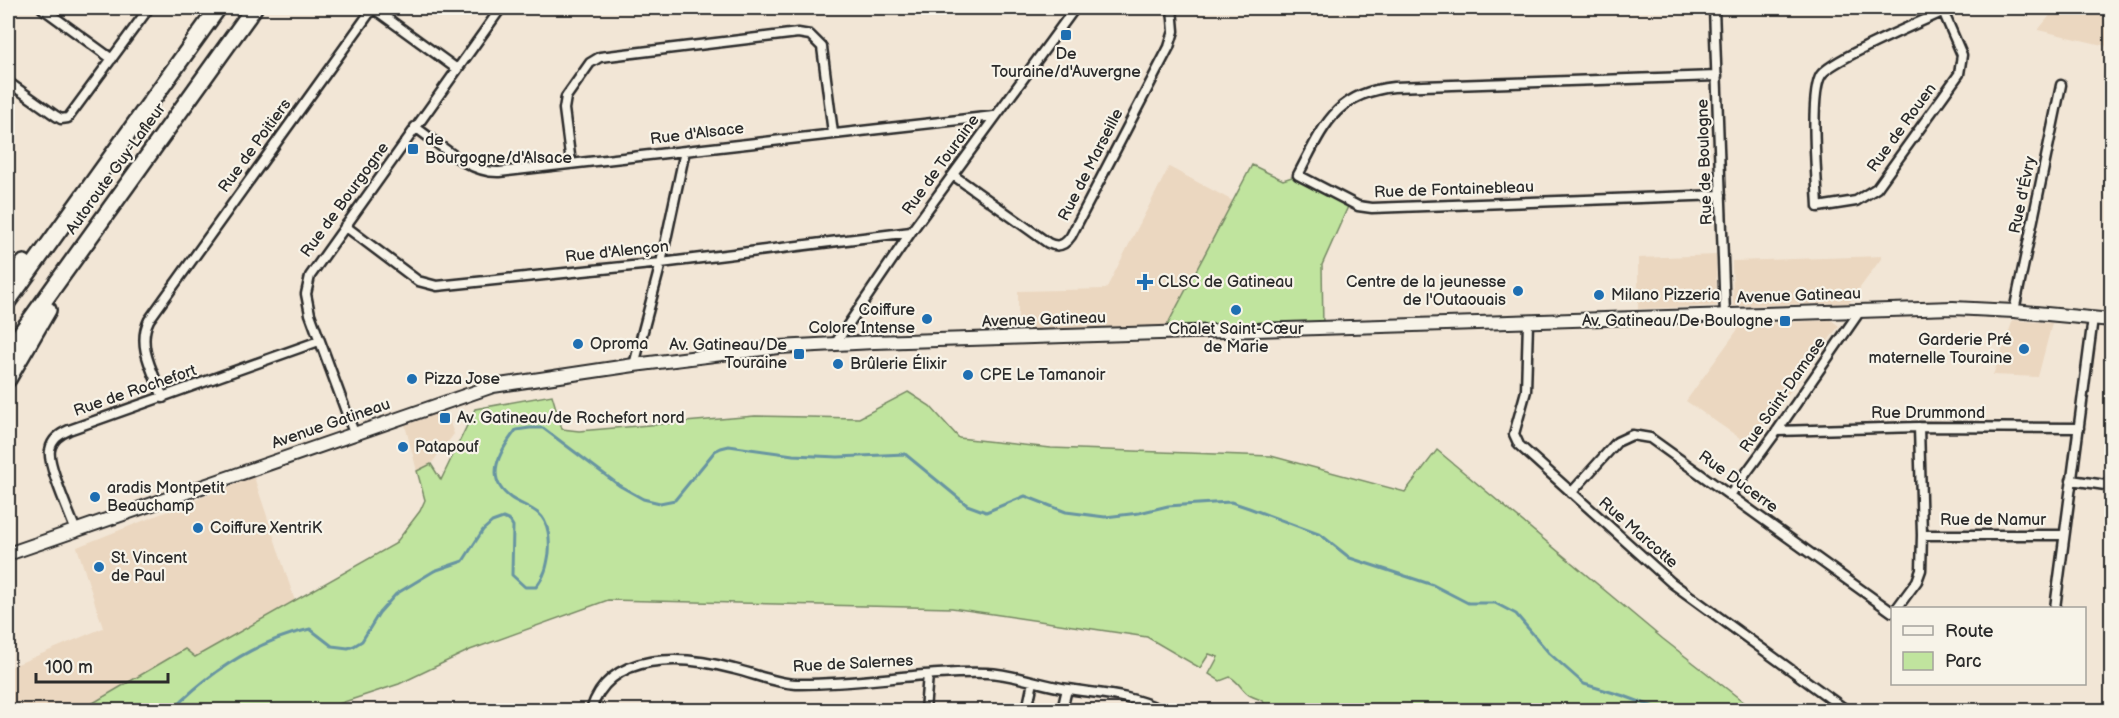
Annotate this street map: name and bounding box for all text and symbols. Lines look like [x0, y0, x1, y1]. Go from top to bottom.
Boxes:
marker: De Touraine/d'Auvergne [1059, 28, 1073, 42]
place label: De Touraine/d'Auvergne [991, 45, 1141, 82]
street label: Rue de Rouen [1864, 80, 1940, 176]
street label: Rue de Poitiers [215, 95, 295, 197]
street label: Rue de Boulogne [1693, 98, 1717, 225]
street label: Autoroute Guy-Lafleur [62, 100, 170, 238]
street label: Rue de Marseille [1055, 105, 1128, 224]
street label: Rue de Touraine [898, 111, 984, 219]
street label: Rue d'Alsace [649, 119, 745, 149]
place label: de Bourgogne/d'Alsace [425, 131, 572, 168]
street label: Rue de Bourgogne [297, 138, 393, 261]
marker: de Bourgogne/d'Alsace [406, 142, 420, 156]
street label: Rue d'Évry [2004, 153, 2041, 235]
street label: Rue de Fontainebleau [1374, 178, 1534, 202]
street label: Rue d'Alençon [564, 237, 670, 267]
marker: CLSC de Gatineau [1136, 273, 1154, 291]
place label: CLSC de Gatineau [1158, 273, 1293, 292]
place label: Centre de la jeunesse de l'Outaouais [1346, 273, 1507, 310]
marker: Centre de la jeunesse de l'Outaouais [1511, 284, 1525, 298]
street label: Avenue Gatineau [1737, 284, 1861, 308]
place label: Milano Pizzeria [1611, 286, 1720, 305]
marker: Milano Pizzeria [1592, 288, 1606, 302]
place label: Coiffure Colore Intense [808, 301, 916, 338]
marker: Chalet Saint-Cœur de Marie [1229, 303, 1243, 317]
street label: Avenue Gatineau [982, 308, 1106, 332]
marker: Coiffure Colore Intense [920, 312, 934, 326]
place label: Av. Gatineau/De Boulogne [1582, 312, 1774, 331]
marker: Av. Gatineau/De Boulogne [1778, 314, 1792, 328]
place label: Chalet Saint-Cœur de Marie [1168, 320, 1304, 357]
place label: Garderie Pré maternelle Touraine [1869, 331, 2012, 368]
street label: Rue Saint-Damase [1736, 333, 1830, 456]
place label: Oproma [590, 335, 648, 354]
place label: Av. Gatineau/De Touraine [669, 336, 788, 373]
marker: Oproma [571, 337, 585, 351]
marker: Garderie Pré maternelle Touraine [2017, 342, 2031, 356]
marker: Av. Gatineau/De Touraine [792, 347, 806, 361]
place label: Brûlerie Élixir [850, 353, 947, 374]
marker: Brûlerie Élixir [831, 357, 845, 371]
street label: Rue de Rochefort [71, 361, 199, 421]
place label: CPE Le Tamanoir [980, 366, 1105, 385]
marker: CPE Le Tamanoir [961, 368, 975, 382]
place label: Pizza Jose [424, 370, 500, 389]
marker: Pizza Jose [405, 372, 419, 386]
street label: Avenue Gatineau [269, 395, 393, 453]
street label: Rue Drummond [1871, 404, 1985, 423]
place label: Av. Gatineau/de Rochefort nord [457, 409, 685, 428]
marker: Av. Gatineau/de Rochefort nord [438, 411, 452, 425]
place label: Patapouf [415, 438, 479, 457]
marker: Patapouf [396, 440, 410, 454]
street label: Rue Ducerre [1695, 447, 1782, 517]
place label: aradis Montpetit Beauchamp [107, 479, 225, 516]
marker: aradis Montpetit Beauchamp [88, 490, 102, 504]
street label: Rue Marcotte [1595, 493, 1682, 573]
street label: Rue de Namur [1940, 511, 2046, 530]
place label: Coiffure XentriK [210, 519, 323, 538]
marker: Coiffure XentriK [191, 521, 205, 535]
place label: St. Vincent de Paul [111, 549, 187, 586]
marker: St. Vincent de Paul [92, 560, 106, 574]
legend [1891, 607, 2086, 685]
text: Route [1945, 621, 1994, 642]
scale bar [36, 646, 168, 684]
street label: Rue de Salernes [792, 651, 914, 677]
text: Parc [1945, 651, 1982, 672]
text: 100 m [45, 657, 93, 678]

